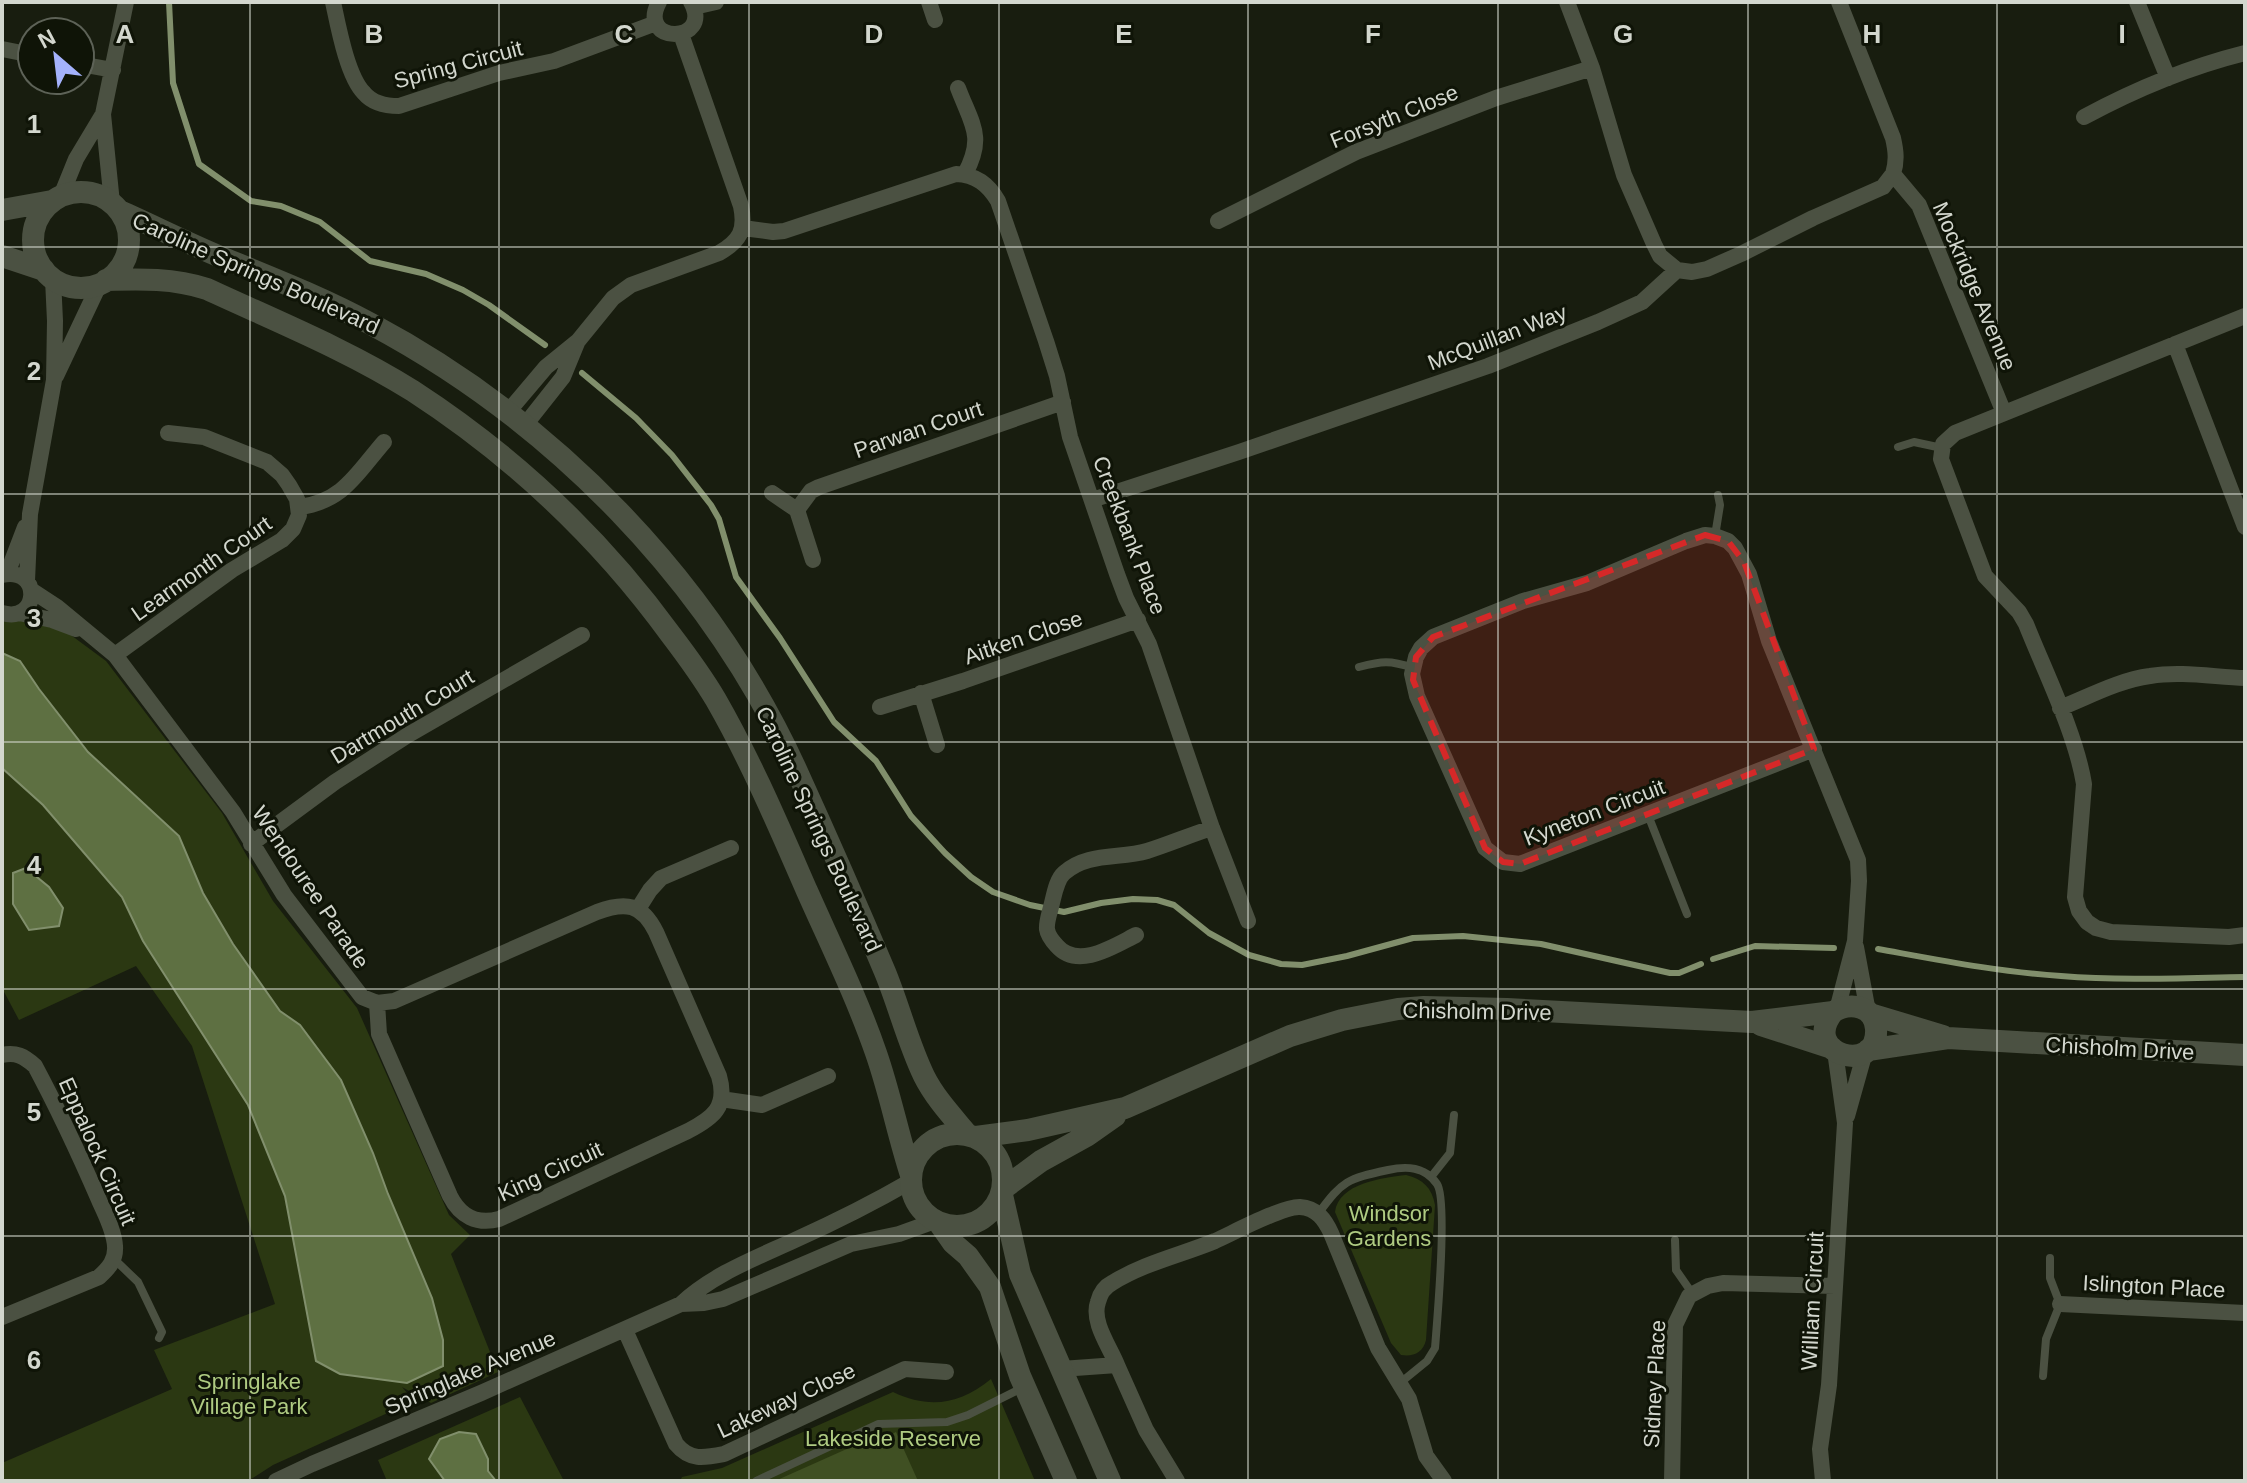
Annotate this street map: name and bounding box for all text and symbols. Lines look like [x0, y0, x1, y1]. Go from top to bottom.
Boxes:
north arrow [16, 16, 96, 96]
text: A [116, 19, 135, 49]
text: B [365, 19, 383, 49]
text: C [615, 19, 634, 49]
text: D [865, 19, 883, 49]
text: E [1115, 19, 1133, 49]
text: F [1365, 19, 1381, 49]
text: G [1613, 19, 1633, 49]
text: H [1863, 19, 1881, 49]
text: I [2118, 19, 2126, 49]
text: N [34, 24, 60, 54]
street label: Spring Circuit [391, 35, 525, 94]
street label: Forsyth Close [1327, 79, 1462, 153]
text: 1 [27, 109, 41, 139]
street label: Mockridge Avenue [1928, 198, 2021, 374]
street label: Caroline Springs Boulevard [128, 208, 383, 339]
street label: McQuillan Way [1424, 299, 1570, 375]
text: 2 [27, 356, 41, 386]
street label: Parwan Court [850, 396, 986, 463]
street label: Creekbank Place [1088, 452, 1171, 618]
street label: Learmonth Court [126, 511, 276, 626]
text: 3 [27, 603, 41, 633]
street label: Aitken Close [961, 606, 1086, 669]
street label: Dartmouth Court [326, 664, 478, 769]
street label: Caroline Springs Boulevard [751, 703, 886, 956]
street label: Kyneton Circuit [1520, 774, 1668, 851]
street label: Wendouree Parade [247, 801, 374, 973]
text: 4 [27, 850, 42, 880]
street label: Chisholm Drive [1402, 998, 1552, 1025]
street label: Chisholm Drive [2045, 1032, 2195, 1065]
street label: Eppalock Circuit [54, 1074, 141, 1229]
text: 5 [27, 1097, 41, 1127]
street label: King Circuit [494, 1136, 606, 1207]
park label: Windsor Gardens [1347, 1201, 1431, 1251]
street label: William Circuit [1796, 1231, 1829, 1371]
street label: Islington Place [2082, 1270, 2226, 1303]
street label: Sidney Place [1639, 1319, 1670, 1449]
street label: Springlake Avenue [381, 1325, 559, 1420]
text: 6 [27, 1345, 41, 1375]
street label: Lakeway Close [713, 1358, 859, 1443]
park label: Springlake Village Park [191, 1369, 308, 1419]
park label: Lakeside Reserve [805, 1426, 981, 1451]

